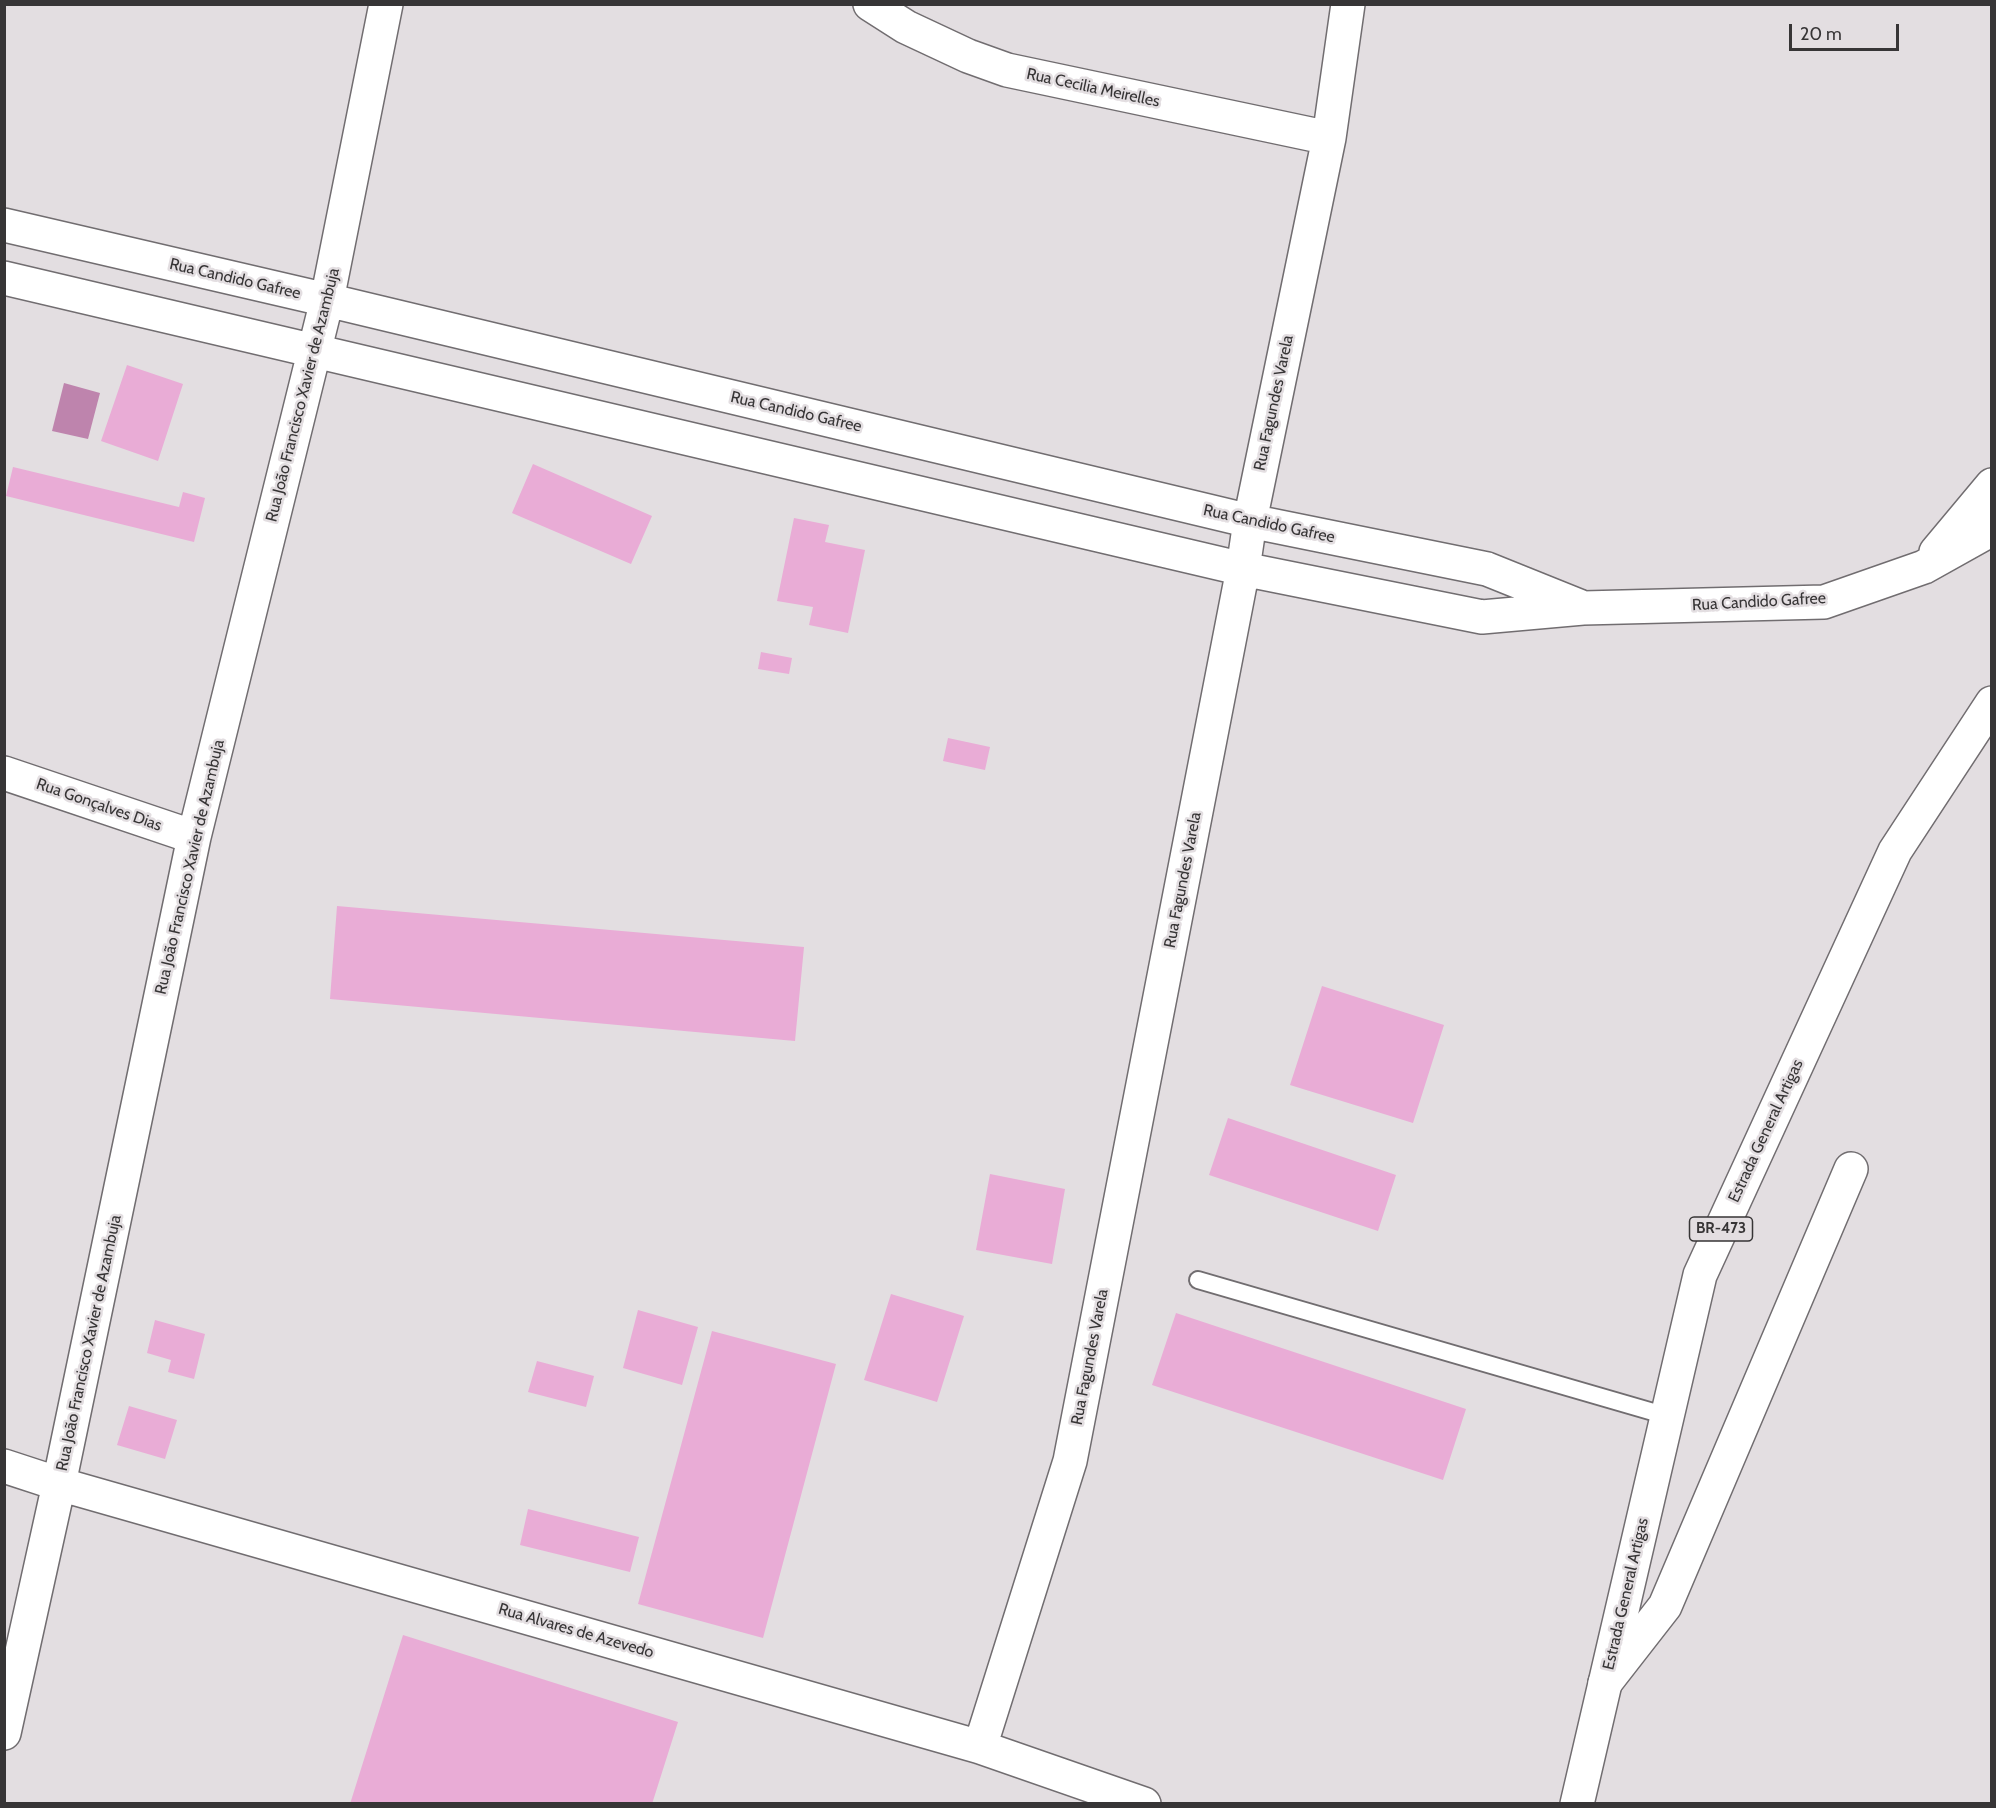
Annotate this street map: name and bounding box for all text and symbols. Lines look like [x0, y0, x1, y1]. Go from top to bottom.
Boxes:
scale bar [1792, 12, 1902, 50]
text: 20 m [1800, 23, 1842, 45]
street label: Rua Cecilia Meirelles [1025, 64, 1161, 112]
street label: Rua Candido Gafree [168, 255, 302, 303]
street label: Rua João Francisco Xavier de Azambuja [262, 266, 344, 524]
street label: Rua Fagundes Varela [1250, 333, 1298, 473]
street label: Rua Candido Gafree [729, 388, 863, 436]
street label: Rua Candido Gafree [1201, 501, 1337, 547]
street label: Rua Candido Gafree [1692, 589, 1826, 615]
street label: Rua João Francisco Xavier de Azambuja [151, 738, 229, 996]
street label: Rua Gonçalves Dias [34, 775, 164, 835]
street label: Rua Fagundes Varela [1160, 810, 1206, 950]
street label: Estrada General Artigas [1724, 1056, 1808, 1206]
street label: Rua João Francisco Xavier de Azambuja [52, 1213, 126, 1473]
road number: BR-473 [1690, 1217, 1752, 1241]
street label: Rua Fagundes Varela [1067, 1287, 1113, 1427]
street label: Estrada General Artigas [1599, 1516, 1653, 1672]
street label: Rua Alvares de Azevedo [496, 1600, 656, 1662]

